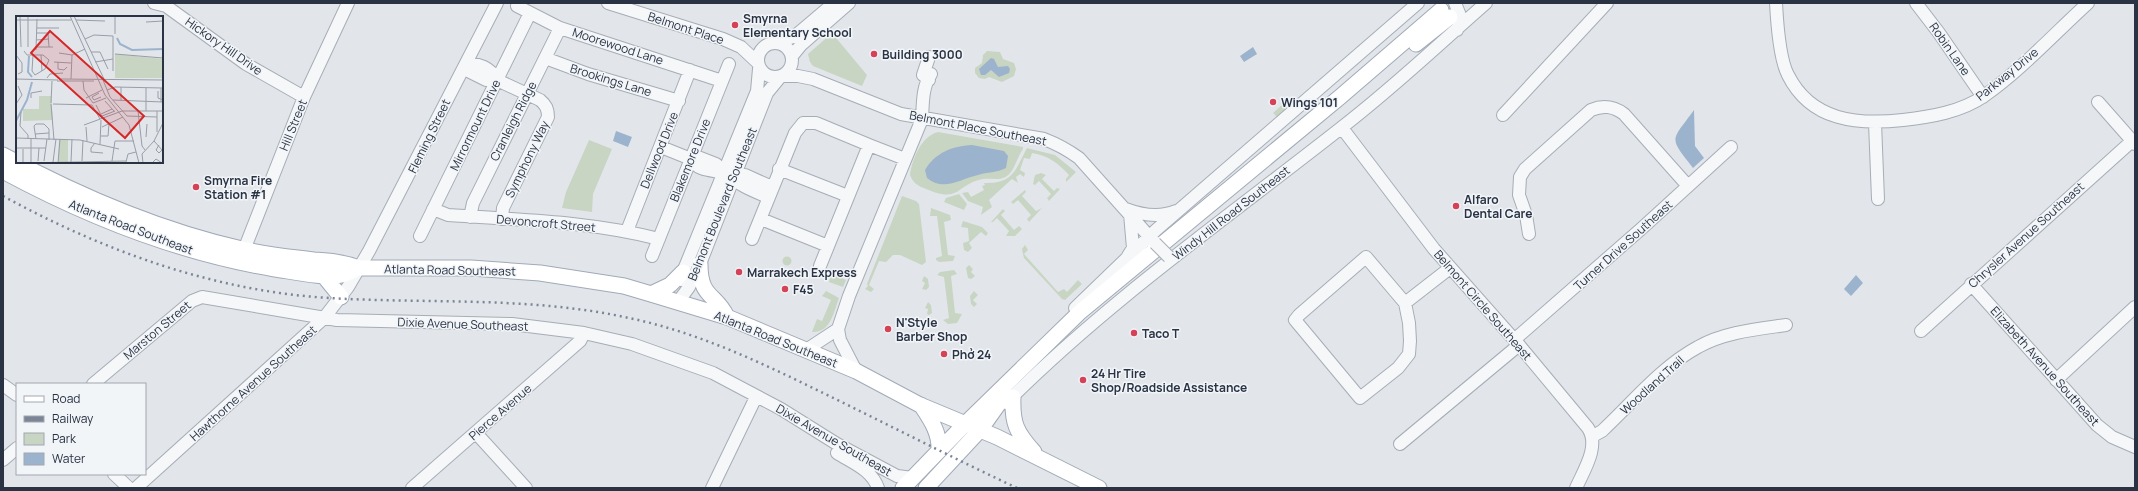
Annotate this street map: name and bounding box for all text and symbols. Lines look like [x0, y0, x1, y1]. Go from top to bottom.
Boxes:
street label: Belmont Place [646, 8, 726, 48]
place label: Smyrna Elementary School [743, 10, 852, 41]
street label: Hickory Hill Drive [182, 13, 266, 79]
inset map [16, 16, 163, 163]
street label: Robin Lane [1926, 19, 1974, 79]
marker: Smyrna Elementary School [730, 20, 740, 30]
street label: Moorewood Lane [570, 23, 666, 69]
street label: Parkway Drive [1972, 44, 2042, 104]
place label: Building 3000 [882, 46, 963, 63]
marker: Building 3000 [869, 49, 879, 59]
street label: Brookings Lane [568, 60, 654, 100]
street label: Mirrormount Drive [446, 77, 504, 173]
street label: Cranleigh Ridge [486, 78, 540, 164]
place label: Wings 101 [1281, 94, 1338, 111]
street label: Hill Street [275, 96, 311, 153]
street label: Fleming Street [404, 96, 454, 176]
marker: Wings 101 [1268, 97, 1278, 107]
street label: Belmont Place Southeast [908, 106, 1048, 150]
street label: Dellwood Drive [636, 109, 682, 191]
street label: Blakemore Drive [666, 116, 714, 204]
street label: Symphony Way [501, 117, 553, 201]
street label: Belmont Boulevard Southeast [683, 124, 761, 283]
street label: Windy Hill Road Southeast [1169, 162, 1293, 264]
place label: Smyrna Fire Station #1 [204, 172, 272, 203]
street label: Chrysler Avenue Southeast [1964, 178, 2088, 292]
marker: Smyrna Fire Station #1 [191, 182, 201, 192]
place label: Alfaro Dental Care [1464, 191, 1533, 222]
street label: Atlanta Road Southeast [66, 195, 196, 259]
street label: Turner Drive Southeast [1570, 196, 1676, 294]
marker: Alfaro Dental Care [1451, 201, 1461, 211]
street label: Devoncroft Street [496, 210, 597, 236]
street label: Belmont Circle Southeast [1430, 246, 1536, 364]
street label: Atlanta Road Southeast [384, 260, 516, 280]
place label: Marrakech Express [747, 264, 857, 281]
marker: Marrakech Express [734, 267, 744, 277]
place label: F45 [793, 281, 814, 298]
marker: F45 [780, 284, 790, 294]
street label: Marston Street [120, 297, 195, 363]
street label: Elizabeth Avenue Southeast [1987, 303, 2103, 430]
street label: Atlanta Road Southeast [712, 306, 840, 372]
street label: Dixie Avenue Southeast [397, 313, 529, 335]
place label: N'Style Barber Shop [896, 314, 967, 345]
street label: Hawthorne Avenue Southeast [186, 321, 320, 445]
marker: N'Style Barber Shop [883, 324, 893, 334]
place label: Taco T [1142, 325, 1180, 342]
marker: Taco T [1129, 328, 1139, 338]
place label: Phở 24 [952, 346, 991, 363]
marker: Phở 24 [939, 349, 949, 359]
street label: Woodland Trail [1616, 352, 1688, 418]
place label: 24 Hr Tire Shop/Roadside Assistance [1091, 365, 1247, 396]
marker: 24 Hr Tire Shop/Roadside Assistance [1078, 375, 1088, 385]
street label: Pierce Avenue [465, 380, 535, 444]
legend [16, 383, 146, 475]
text: Road [52, 390, 80, 407]
street label: Dixie Avenue Southeast [773, 400, 895, 480]
text: Railway [52, 410, 94, 427]
text: Park [52, 430, 77, 447]
text: Water [52, 450, 86, 467]

